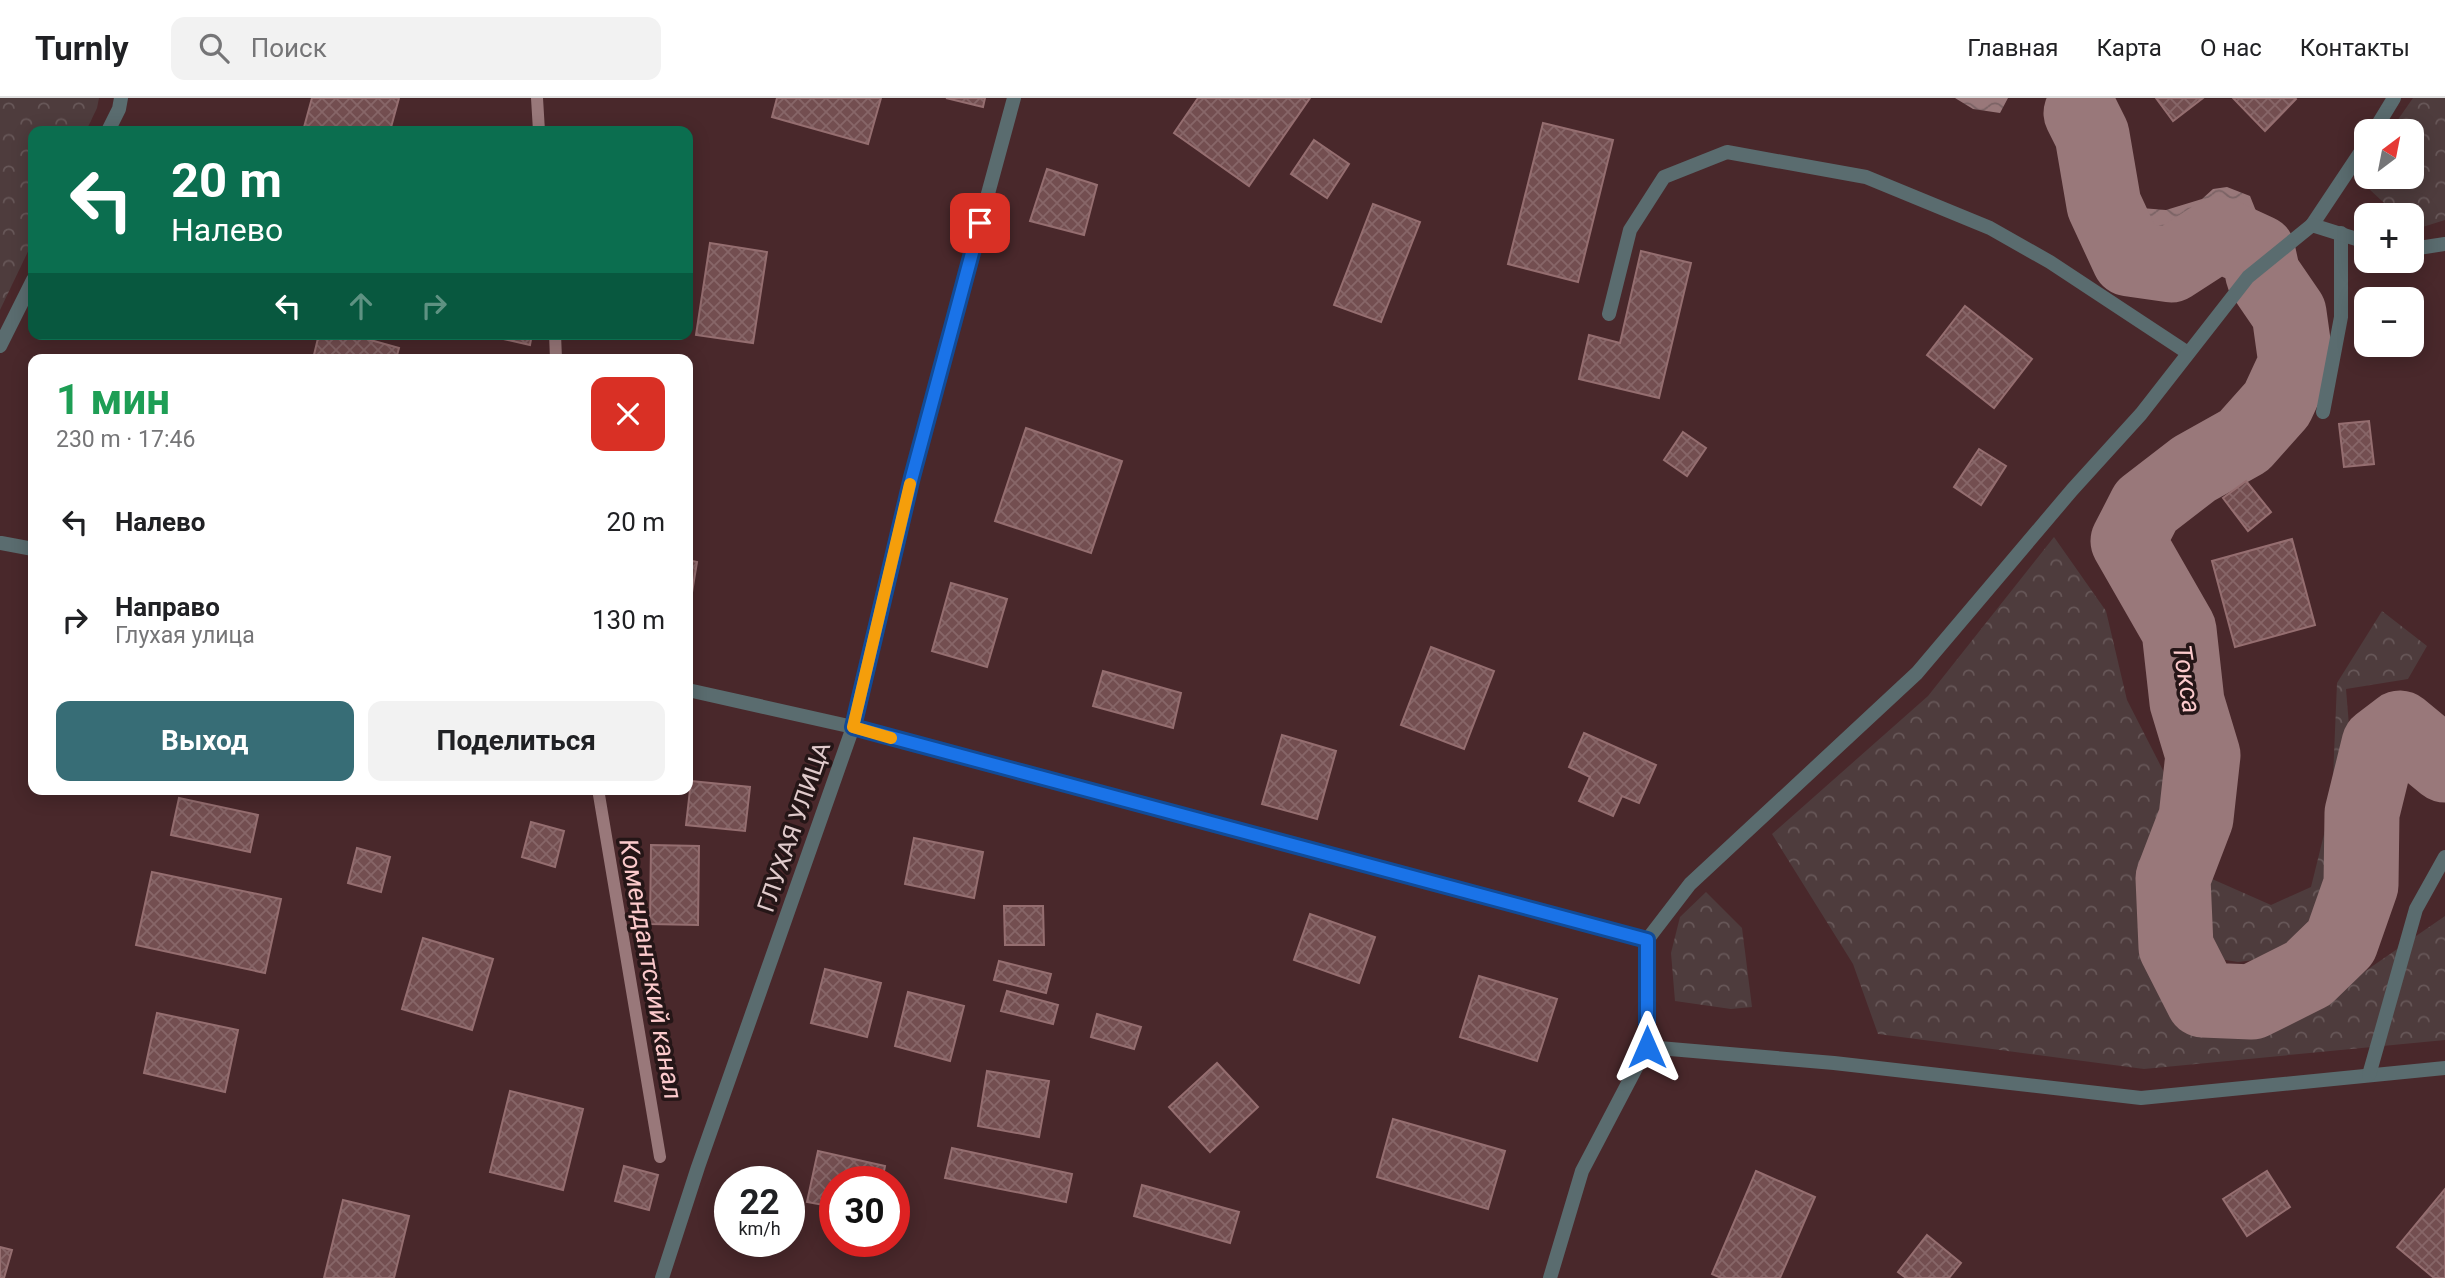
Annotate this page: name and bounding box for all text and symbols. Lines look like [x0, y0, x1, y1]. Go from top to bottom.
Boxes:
search box [171, 17, 661, 80]
text: Turnly [35, 29, 129, 68]
icon: search [195, 29, 233, 67]
text: Поиск [251, 33, 327, 63]
text: Главная [1967, 34, 2058, 62]
text: Карта [2096, 34, 2162, 62]
text: О нас [2200, 34, 2262, 62]
text: Контакты [2300, 34, 2410, 62]
north arrow [2354, 119, 2424, 189]
map controls [2354, 119, 2424, 357]
text: 20 m [171, 152, 282, 209]
icon: left [56, 154, 147, 245]
pin [950, 193, 1010, 253]
button: + [2354, 203, 2424, 273]
icon: arrive [961, 204, 999, 242]
text: Налево [171, 211, 283, 249]
icon: left [269, 287, 307, 325]
icon: ahead [342, 287, 380, 325]
icon: right [415, 287, 453, 325]
button: − [2354, 287, 2424, 357]
text: 1 мин [56, 375, 170, 424]
button: close [591, 377, 665, 451]
text: 230 m · 17:46 [56, 426, 195, 453]
icon: left [56, 503, 94, 541]
text: Налево [115, 507, 205, 537]
text: 20 m [607, 507, 665, 537]
text: Направо [115, 592, 220, 622]
icon: right [56, 601, 94, 639]
text: 130 m [592, 605, 665, 635]
text: Глухая улица [115, 622, 255, 649]
water label: Токса [2167, 643, 2207, 715]
button: Выход [56, 701, 354, 781]
button: Поделиться [368, 701, 665, 781]
street label: ГЛУХАЯ УЛИЦА [752, 738, 836, 916]
water label: Комендантский канал [613, 836, 689, 1102]
position arrow [1610, 1010, 1684, 1084]
speed limit sign: 30 [819, 1166, 910, 1257]
text: 22 [739, 1182, 780, 1223]
text: km/h [738, 1218, 781, 1239]

